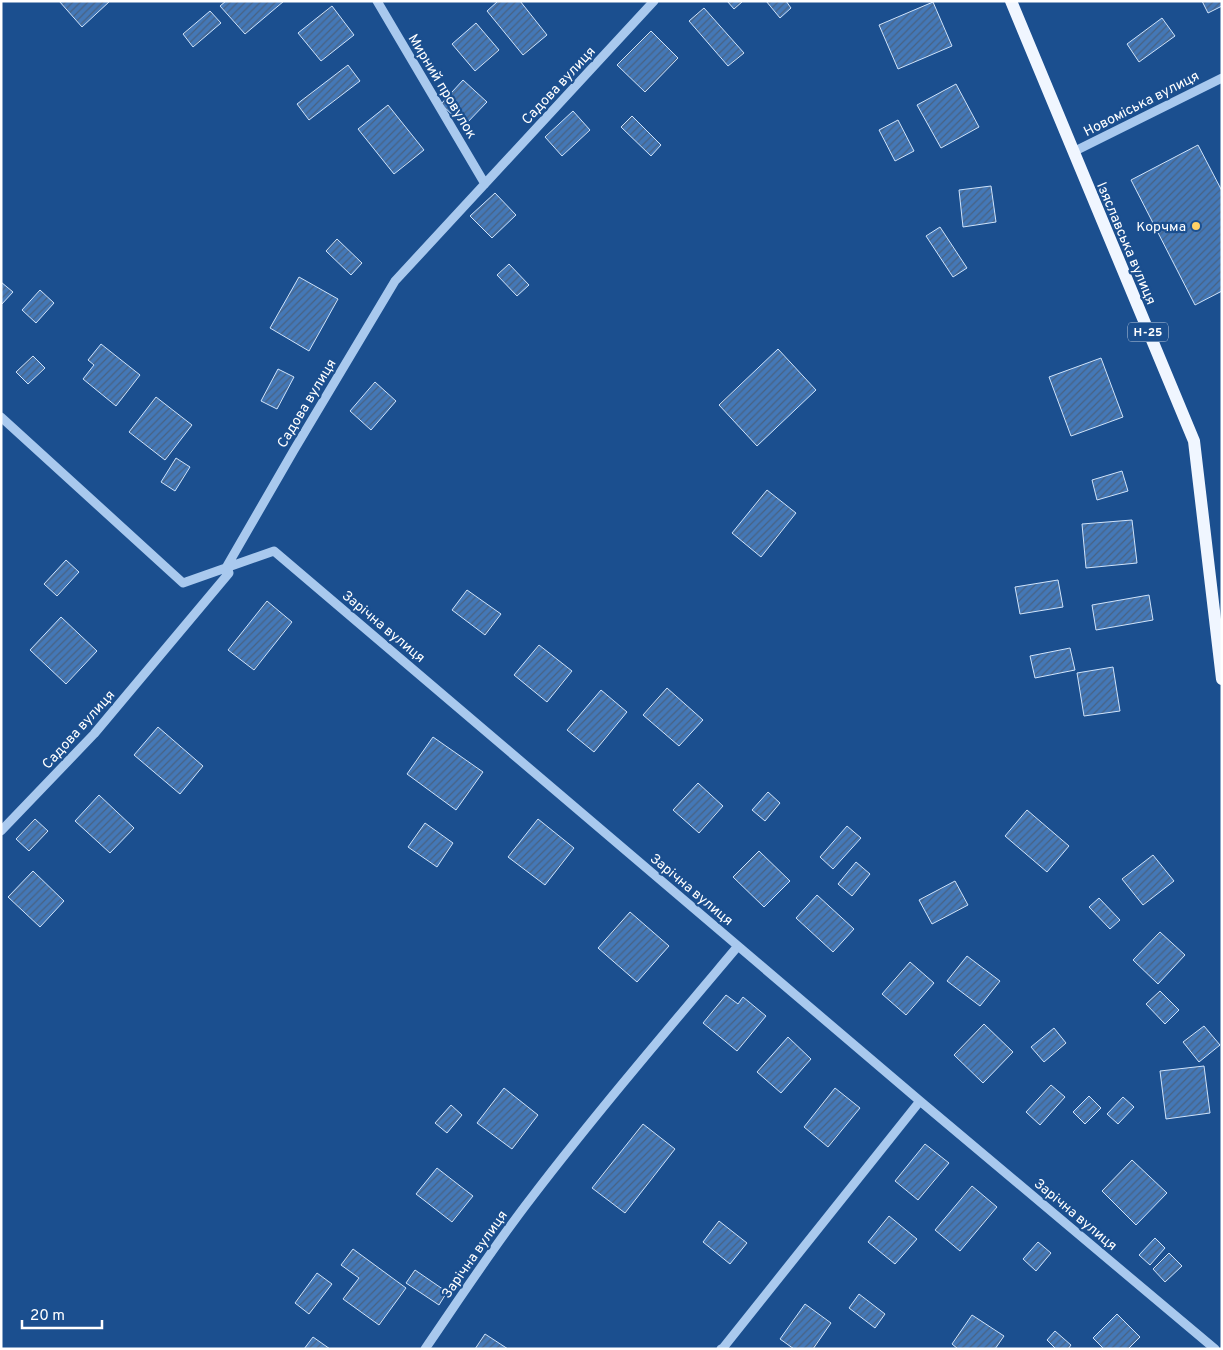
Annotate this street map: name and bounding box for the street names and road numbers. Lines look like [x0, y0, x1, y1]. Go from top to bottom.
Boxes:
street label: Мирний провулок [404, 31, 480, 142]
street label: Садова вулиця [519, 43, 600, 129]
street label: Новоміська вулиця [1081, 68, 1202, 141]
street label: Ізяславська вулиця [1092, 180, 1159, 307]
road number: Н-25 [1128, 322, 1168, 342]
street label: Садова вулиця [274, 356, 340, 451]
street label: Зарічна вулиця [338, 587, 428, 667]
street label: Садова вулиця [39, 687, 119, 773]
street label: Зарічна вулиця [646, 850, 736, 930]
street label: Зарічна вулиця [1030, 1175, 1120, 1255]
street label: Зарічна вулиця [439, 1208, 512, 1302]

